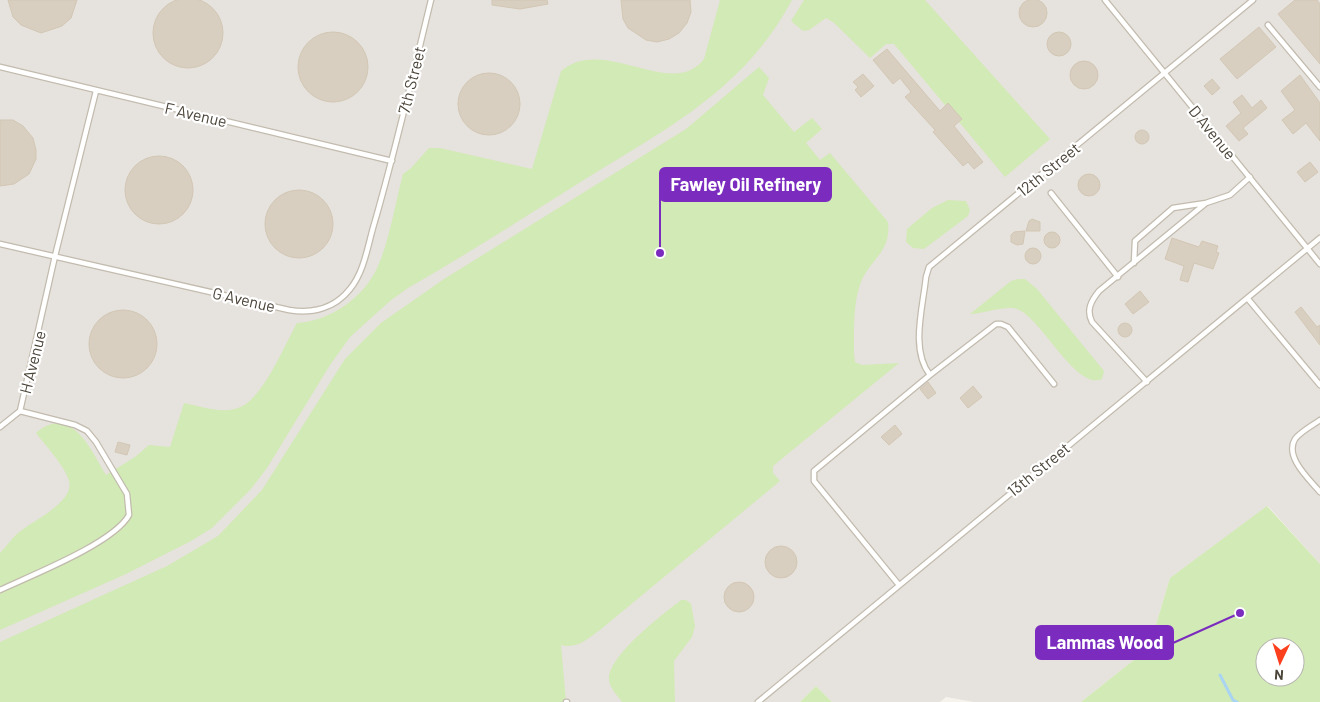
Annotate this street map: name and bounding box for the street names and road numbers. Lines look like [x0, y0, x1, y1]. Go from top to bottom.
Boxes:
street label: 7th Street [393, 44, 429, 116]
street label: F Avenue [163, 98, 229, 130]
street label: D Avenue [1185, 101, 1241, 163]
street label: 12th Street [1013, 138, 1083, 200]
street label: G Avenue [211, 283, 277, 315]
street label: H Avenue [15, 328, 49, 396]
street label: 13th Street [1003, 438, 1073, 500]

